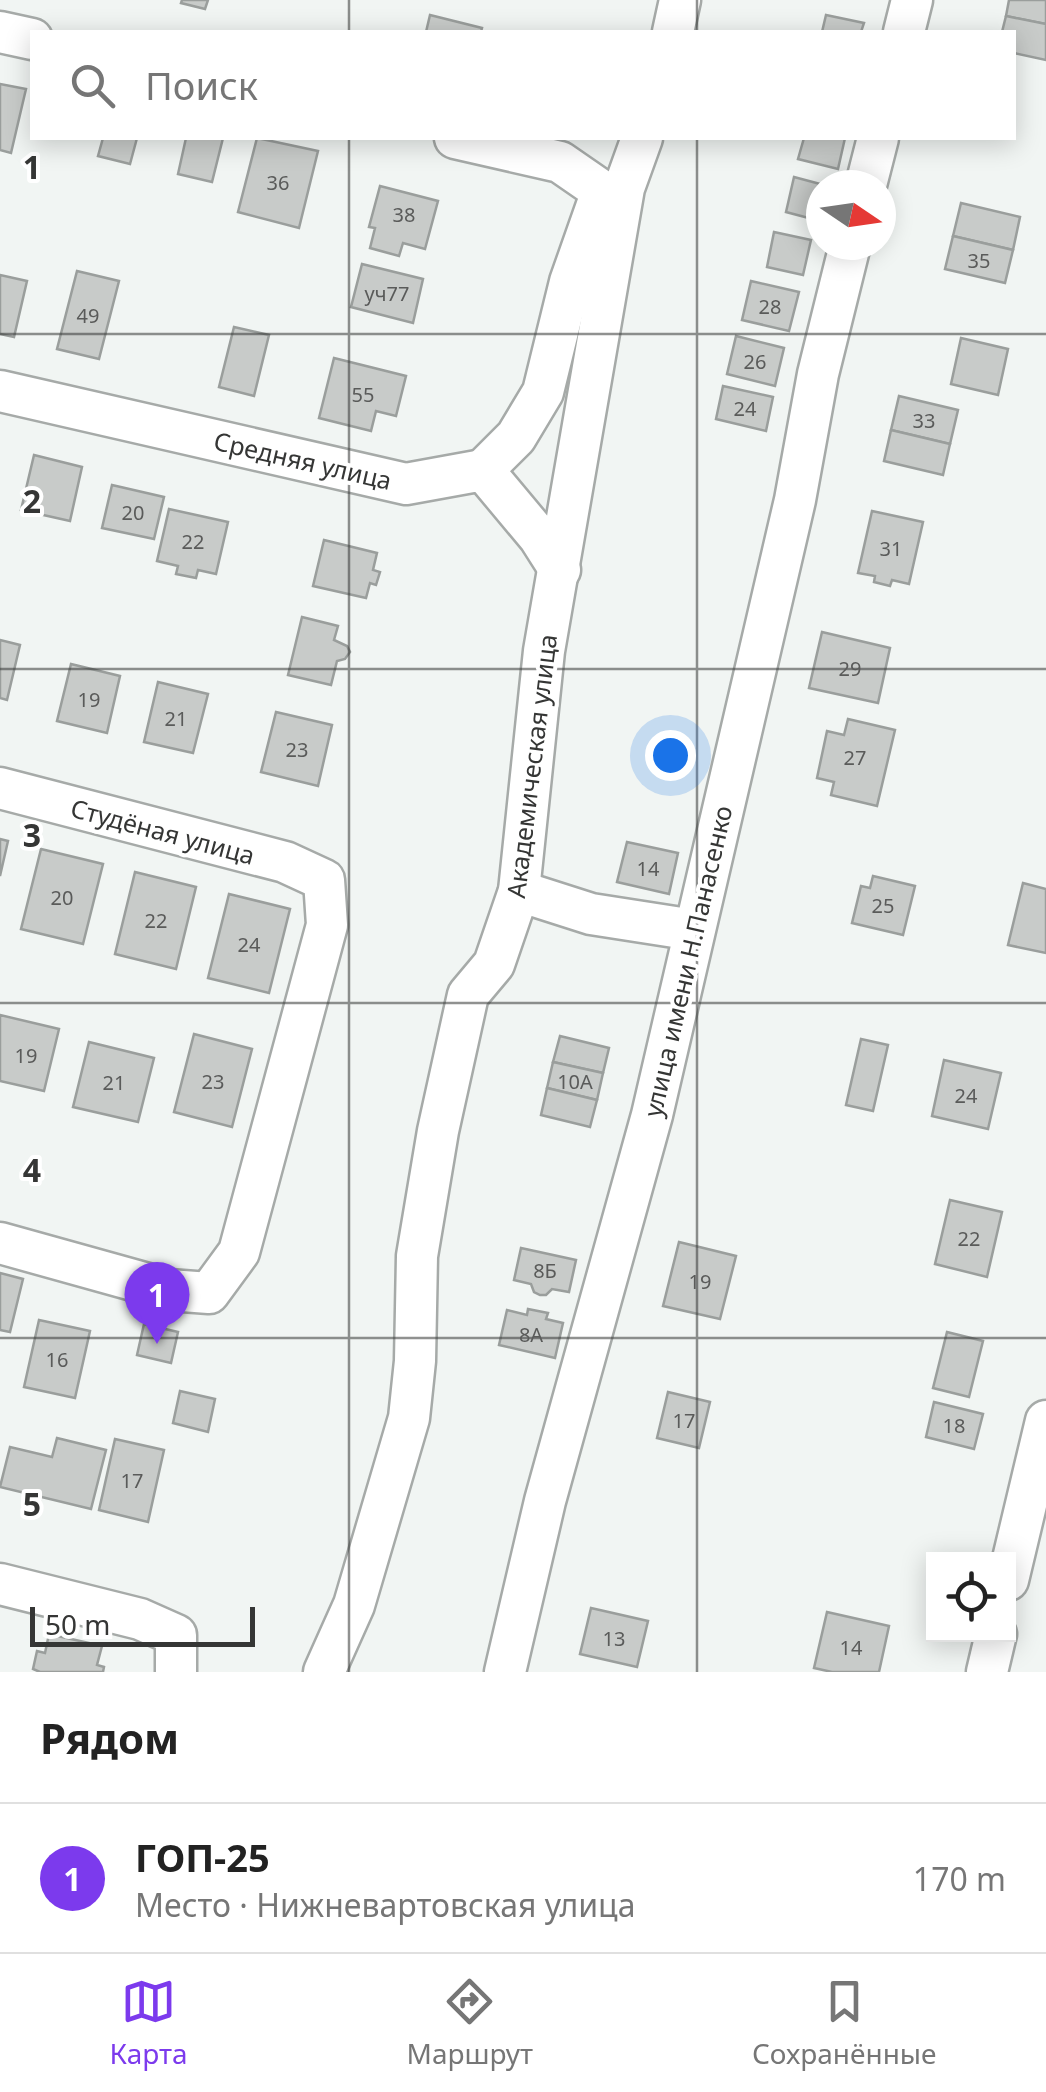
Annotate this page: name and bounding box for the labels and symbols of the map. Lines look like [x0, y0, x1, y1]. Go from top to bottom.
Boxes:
text: 1 [23, 145, 41, 188]
house number: 36 [267, 169, 289, 196]
north arrow [806, 170, 896, 260]
house number: 38 [393, 201, 415, 228]
house number: 35 [968, 247, 990, 274]
house number: уч77 [365, 280, 409, 307]
house number: 28 [759, 293, 781, 320]
house number: 49 [77, 302, 99, 329]
house number: 26 [744, 348, 766, 375]
house number: 55 [352, 381, 374, 408]
house number: 24 [734, 395, 757, 422]
house number: 33 [913, 407, 935, 434]
street label: Средняя улица [211, 423, 395, 497]
text: 2 [23, 479, 41, 522]
house number: 20 [122, 499, 144, 526]
house number: 22 [182, 528, 204, 555]
house number: 31 [880, 535, 902, 562]
street label: Академическая улица [498, 632, 564, 900]
house number: 29 [839, 655, 861, 682]
house number: 19 [78, 686, 100, 713]
house number: 21 [165, 705, 187, 732]
your location [645, 730, 696, 781]
house number: 23 [286, 736, 308, 763]
house number: 27 [844, 744, 866, 771]
street label: Студёная улица [67, 790, 259, 872]
street label: улица имени Н.Панасенко [635, 802, 739, 1120]
text: 3 [23, 813, 41, 856]
house number: 14 [637, 855, 660, 882]
house number: 20 [51, 884, 73, 911]
house number: 25 [872, 892, 894, 919]
house number: 22 [145, 907, 167, 934]
house number: 24 [238, 931, 261, 958]
house number: 19 [15, 1042, 37, 1069]
house number: 23 [202, 1068, 224, 1095]
house number: 10А [557, 1068, 593, 1095]
house number: 21 [103, 1069, 125, 1096]
house number: 24 [955, 1082, 978, 1109]
text: 4 [23, 1148, 41, 1191]
house number: 22 [958, 1225, 980, 1252]
house number: 8Б [533, 1257, 557, 1284]
pin: 1 [124, 1262, 190, 1344]
house number: 19 [689, 1268, 711, 1295]
house number: 8А [519, 1321, 543, 1348]
house number: 16 [46, 1346, 68, 1373]
house number: 17 [673, 1407, 695, 1434]
house number: 18 [943, 1412, 965, 1439]
house number: 17 [121, 1467, 143, 1494]
text: 5 [23, 1482, 41, 1525]
scale bar [30, 1602, 255, 1646]
house number: 13 [603, 1625, 625, 1652]
house number: 14 [840, 1634, 863, 1661]

